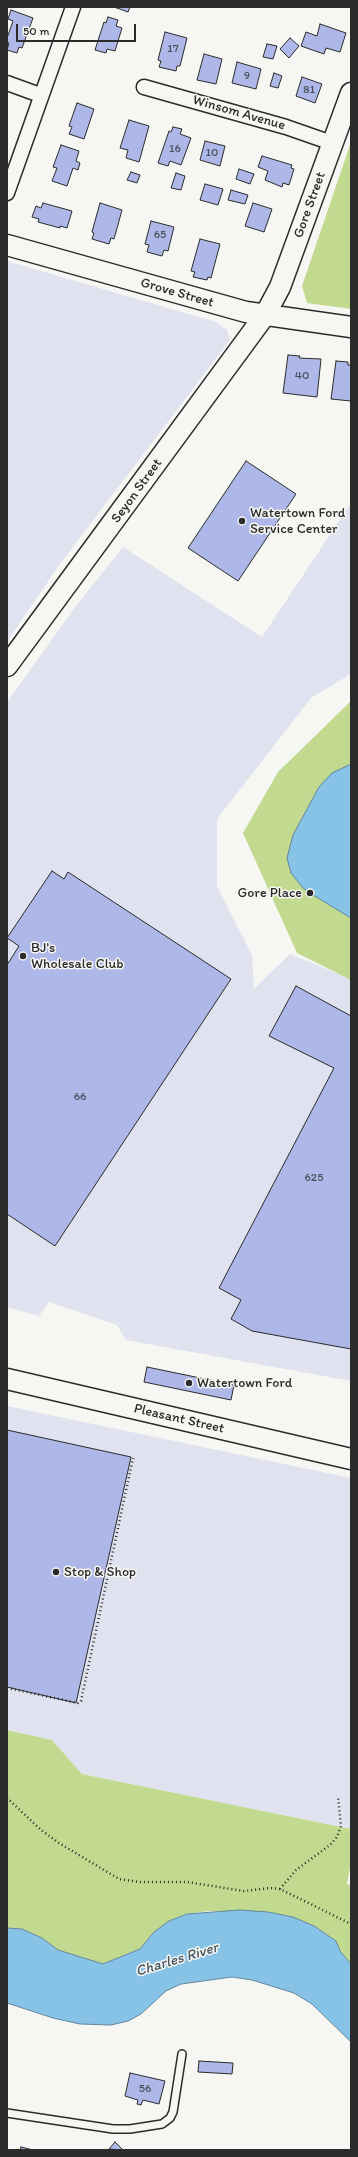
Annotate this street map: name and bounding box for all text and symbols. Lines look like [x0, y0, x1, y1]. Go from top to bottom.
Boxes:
scale bar [18, 16, 138, 42]
text: 50 m [23, 24, 49, 38]
house number: 17 [167, 42, 179, 56]
house number: 9 [244, 69, 250, 83]
house number: 81 [303, 83, 315, 97]
street label: Winsom Avenue [191, 92, 287, 134]
house number: 16 [169, 142, 181, 156]
house number: 10 [206, 146, 218, 160]
street label: Gore Street [290, 170, 330, 240]
house number: 65 [154, 228, 166, 242]
street label: Grove Street [138, 274, 216, 312]
house number: 40 [295, 369, 309, 383]
street label: Seyon Street [108, 455, 166, 527]
place label: Watertown Ford Service Center [250, 505, 345, 538]
marker: Watertown Ford Service Center [237, 516, 247, 526]
place label: Gore Place [238, 885, 302, 901]
marker: Gore Place [305, 888, 315, 898]
place label: BJ's Wholesale Club [31, 940, 124, 972]
marker: BJ's Wholesale Club [18, 951, 28, 961]
house number: 66 [74, 1090, 86, 1104]
house number: 625 [305, 1171, 323, 1185]
place label: Watertown Ford [197, 1375, 292, 1391]
marker: Watertown Ford [184, 1378, 194, 1388]
street label: Pleasant Street [132, 1400, 226, 1438]
place label: Stop & Shop [64, 1564, 136, 1580]
marker: Stop & Shop [51, 1567, 61, 1577]
water label: Charles River [134, 1939, 220, 1981]
house number: 56 [139, 2082, 151, 2096]

